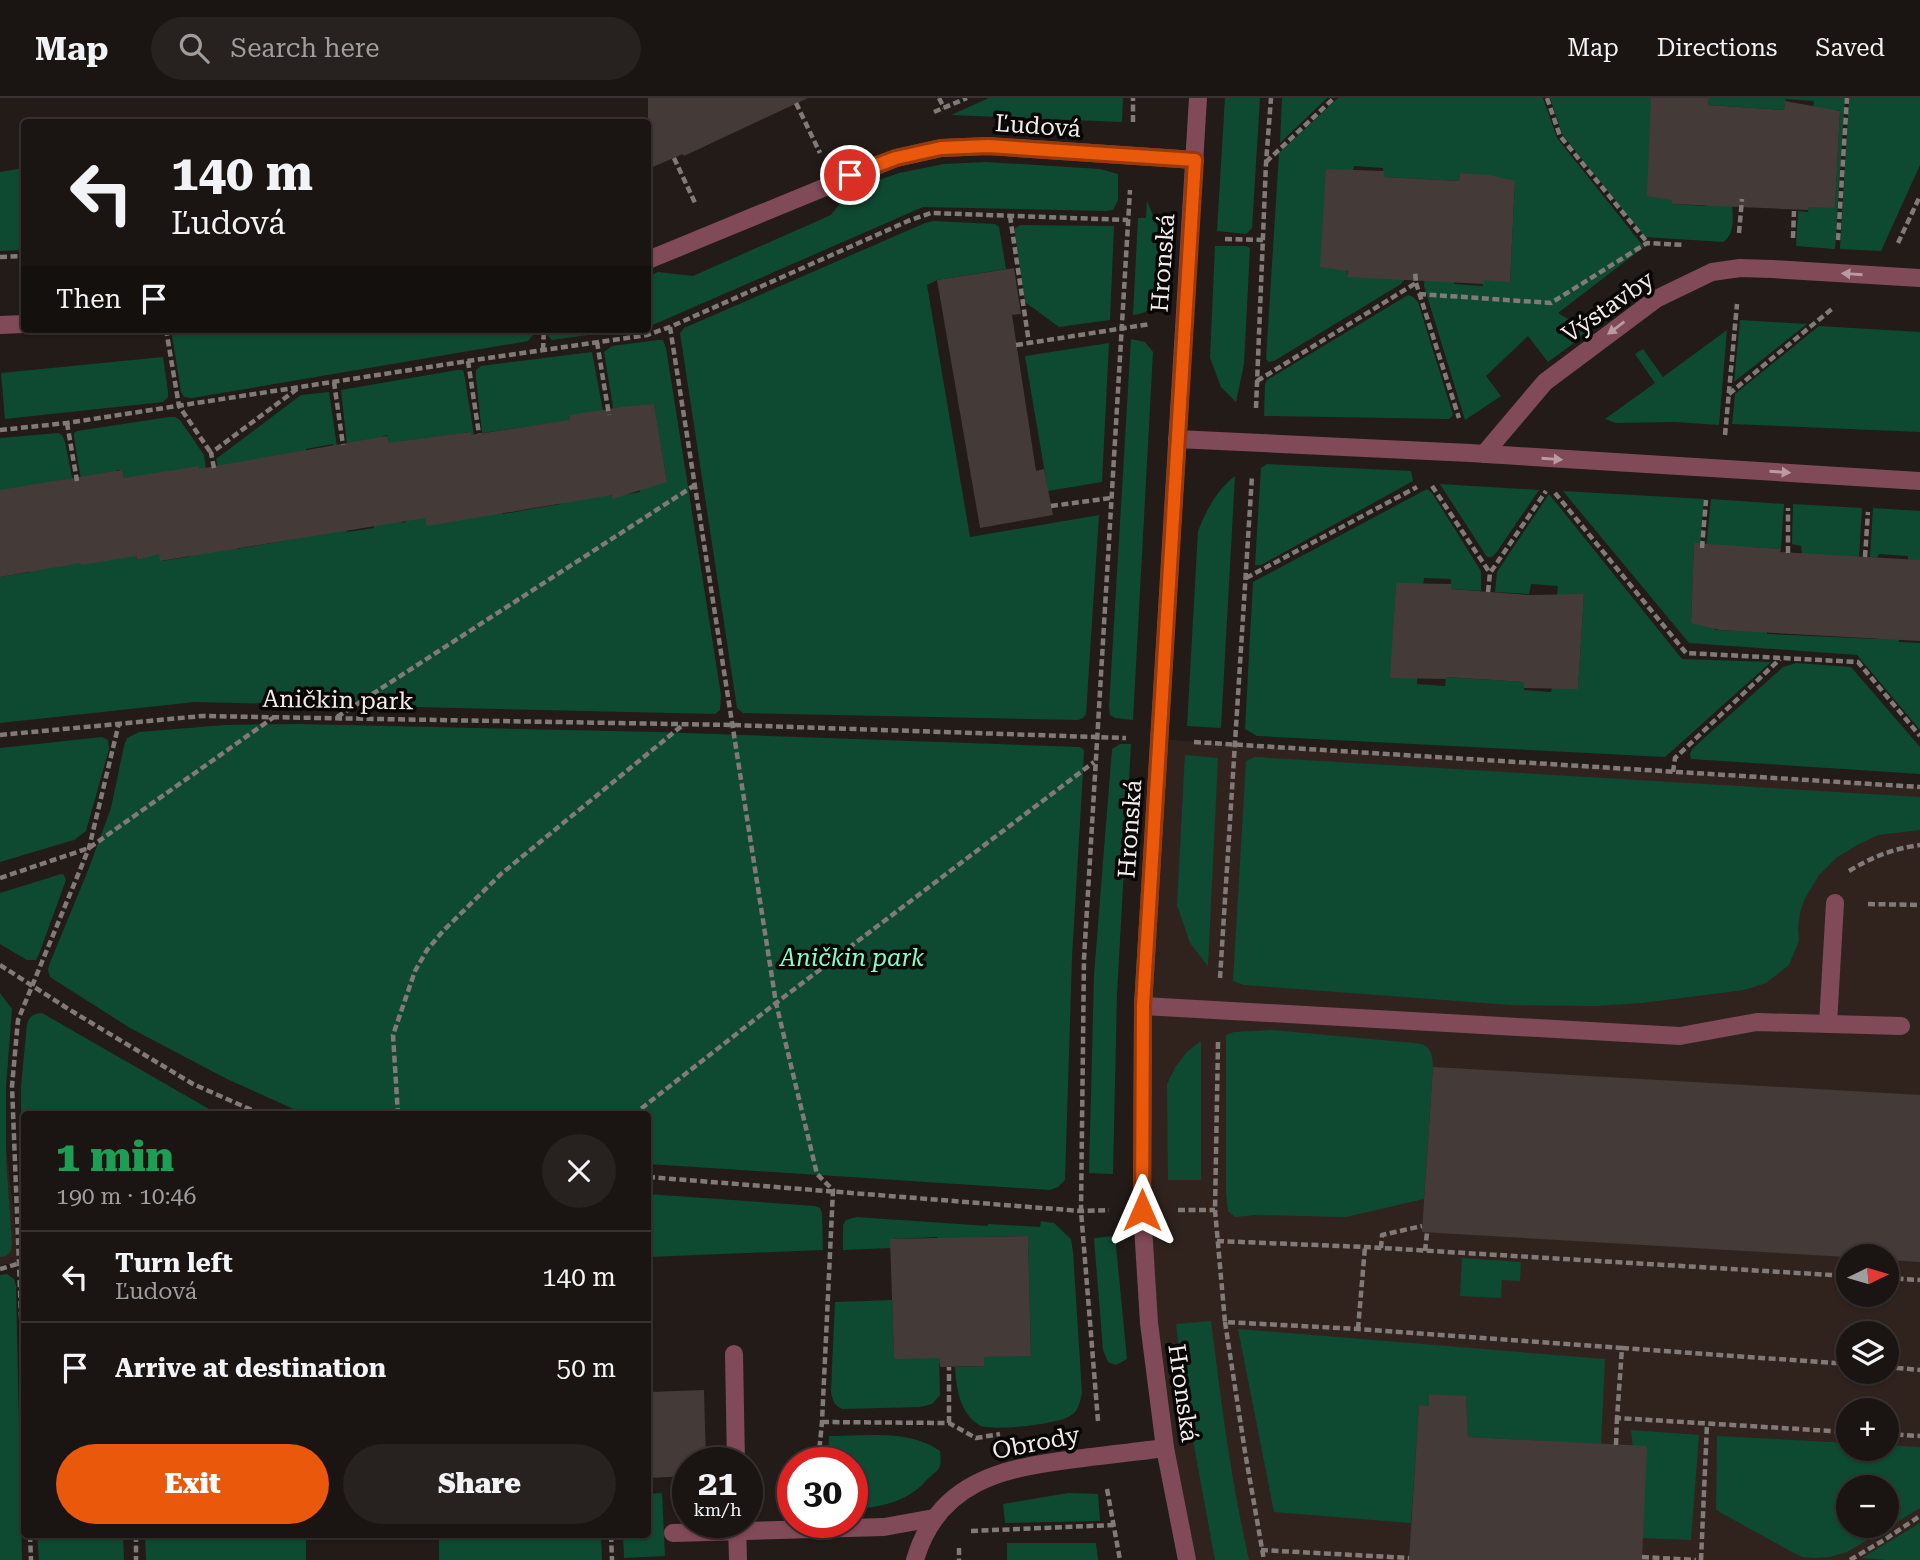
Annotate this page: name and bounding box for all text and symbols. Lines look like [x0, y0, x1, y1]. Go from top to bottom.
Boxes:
search box [151, 17, 641, 80]
text: Map [35, 29, 109, 68]
icon: search [175, 29, 213, 67]
text: Search here [231, 33, 380, 63]
text: Map [1567, 34, 1619, 62]
text: Directions [1657, 34, 1777, 62]
text: Saved [1815, 34, 1885, 62]
street label: Ľudová [994, 109, 1082, 143]
text: 140 m [171, 145, 313, 202]
pin [820, 145, 880, 205]
icon: left [56, 147, 147, 238]
icon: arrive [831, 156, 869, 194]
text: Ľudová [171, 204, 286, 242]
street label: Hronská [1146, 213, 1180, 313]
street label: Výstavby [1557, 265, 1660, 349]
one-way arrow [1841, 268, 1863, 279]
icon: arrive [135, 280, 173, 318]
text: Then [56, 284, 121, 314]
one-way arrow [1607, 321, 1625, 335]
one-way arrow [1542, 454, 1564, 465]
one-way arrow [1769, 467, 1791, 478]
street label: Aničkin park [262, 685, 414, 715]
street label: Hronská [1113, 779, 1147, 879]
park label: Aničkin park [778, 944, 924, 972]
text: 1 min [56, 1132, 174, 1181]
button: close [542, 1134, 616, 1208]
position arrow [1105, 1173, 1179, 1247]
text: 190 m · 10:46 [56, 1183, 196, 1210]
north arrow [1836, 1244, 1899, 1307]
map controls [1836, 1244, 1899, 1538]
text: Turn left [115, 1248, 233, 1278]
icon: left [56, 1258, 94, 1296]
text: 140 m [542, 1262, 616, 1292]
text: Ľudová [115, 1278, 197, 1305]
button: layers [1836, 1321, 1899, 1384]
street label: Hronská [1162, 1342, 1204, 1444]
icon: arrive [56, 1349, 94, 1387]
text: Arrive at destination [115, 1353, 386, 1383]
text: 50 m [557, 1353, 616, 1383]
button: + [1836, 1398, 1899, 1461]
street label: Obrody [990, 1421, 1083, 1465]
button: Exit [56, 1444, 329, 1524]
button: Share [343, 1444, 616, 1524]
speed limit sign: 30 [777, 1447, 868, 1538]
text: 21 [698, 1463, 737, 1504]
button: − [1836, 1475, 1899, 1538]
text: km/h [693, 1499, 742, 1520]

